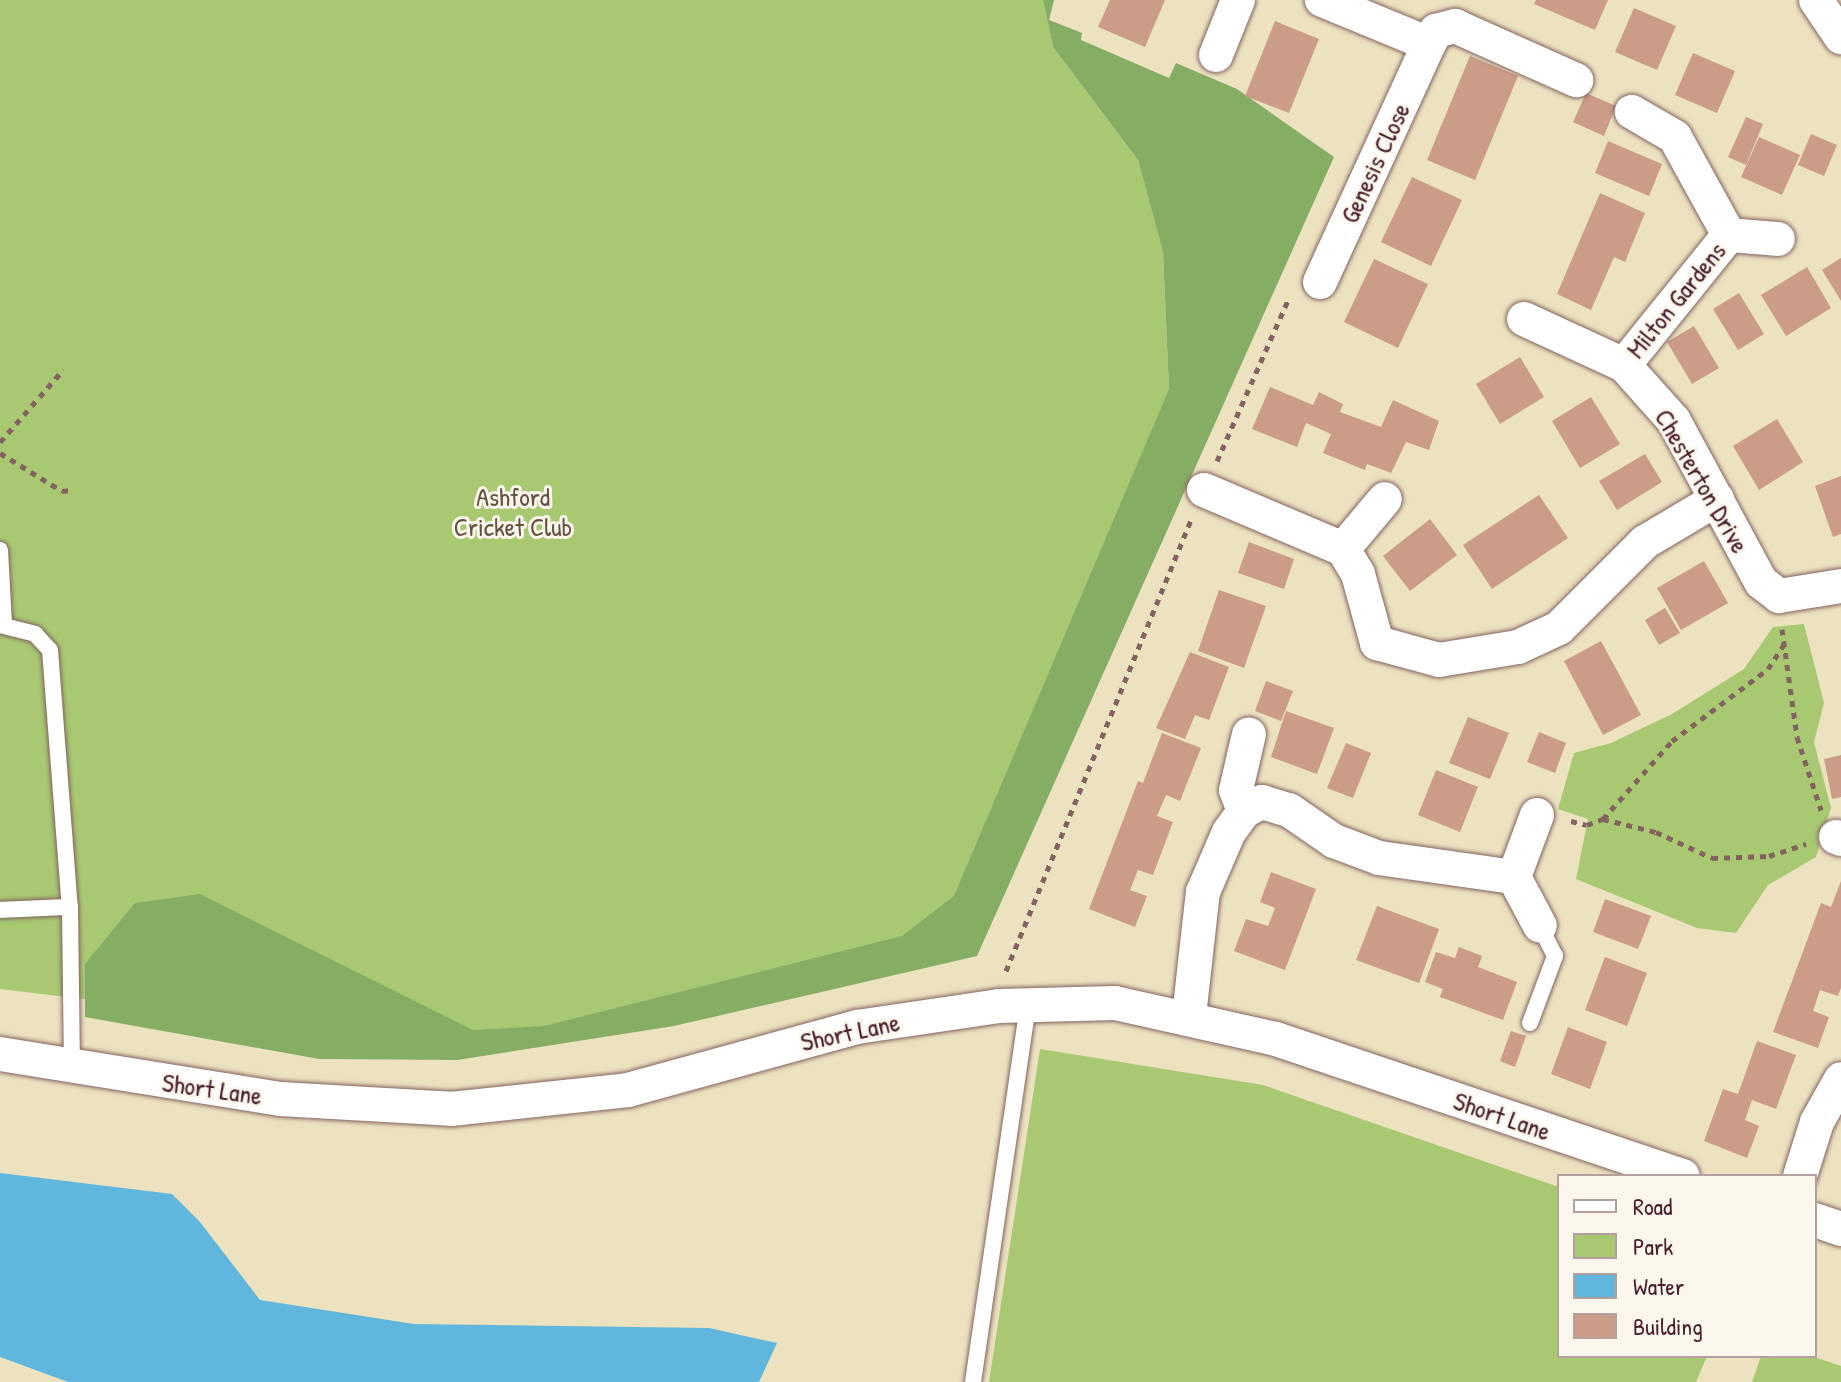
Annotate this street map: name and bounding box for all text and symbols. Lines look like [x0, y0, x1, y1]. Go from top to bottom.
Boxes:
street label: Genesis Close [1334, 98, 1416, 228]
street label: Milton Gardens [1620, 236, 1732, 364]
street label: Chesterton Drive [1648, 404, 1756, 558]
park label: Ashford Cricket Club [454, 481, 572, 542]
street label: Short Lane [798, 1006, 902, 1058]
street label: Short Lane [160, 1067, 264, 1111]
street label: Short Lane [1450, 1085, 1554, 1147]
legend [1557, 1174, 1817, 1358]
text: Road [1633, 1190, 1672, 1222]
text: Park [1633, 1230, 1673, 1262]
text: Water [1633, 1270, 1684, 1302]
text: Building [1633, 1310, 1703, 1342]

